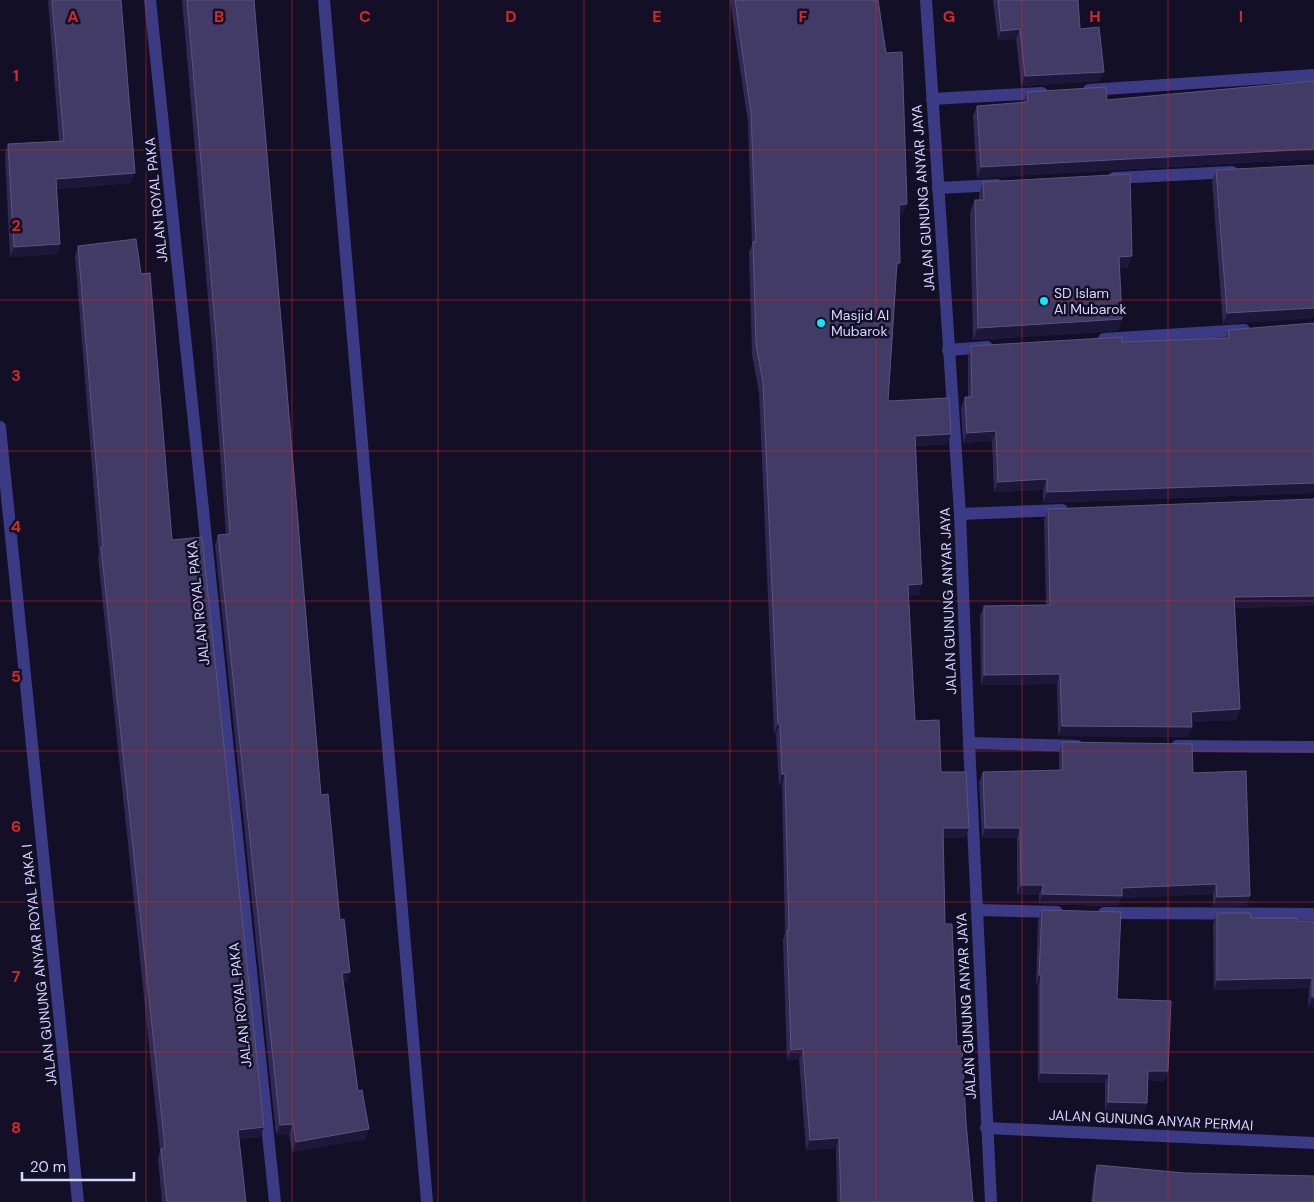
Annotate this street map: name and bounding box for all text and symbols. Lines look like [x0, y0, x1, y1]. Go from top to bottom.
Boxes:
text: A [67, 6, 79, 27]
text: B [214, 6, 224, 27]
text: C [359, 6, 371, 27]
text: D [505, 6, 517, 27]
text: E [652, 6, 662, 27]
text: F [799, 6, 808, 27]
text: G [943, 6, 955, 27]
text: H [1089, 6, 1101, 27]
text: I [1239, 6, 1243, 27]
text: 1 [13, 65, 19, 86]
street label: JALAN GUNUNG ANYAR JAYA [907, 104, 939, 292]
street label: JALAN ROYAL PAKA [140, 137, 172, 263]
text: 2 [11, 215, 21, 236]
place label: SD Islam Al Mubarok [1054, 284, 1127, 318]
marker: SD Islam Al Mubarok [1038, 295, 1050, 307]
place label: Masjid Al Mubarok [831, 306, 889, 340]
marker: Masjid Al Mubarok [815, 317, 827, 329]
text: 3 [11, 365, 21, 386]
street label: JALAN GUNUNG ANYAR JAYA [936, 507, 960, 695]
text: 4 [11, 516, 21, 537]
street label: JALAN ROYAL PAKA [182, 540, 214, 666]
text: 5 [11, 666, 21, 687]
text: 6 [11, 816, 21, 837]
street label: JALAN GUNUNG ANYAR ROYAL PAKA I [17, 843, 61, 1087]
street label: JALAN GUNUNG ANYAR JAYA [952, 912, 980, 1100]
street label: JALAN ROYAL PAKA [224, 942, 256, 1068]
text: 7 [12, 966, 21, 987]
street label: JALAN GUNUNG ANYAR PERMAI [1048, 1106, 1254, 1134]
text: 8 [11, 1117, 21, 1138]
scale bar [22, 1150, 135, 1182]
text: 20 m [30, 1157, 66, 1177]

